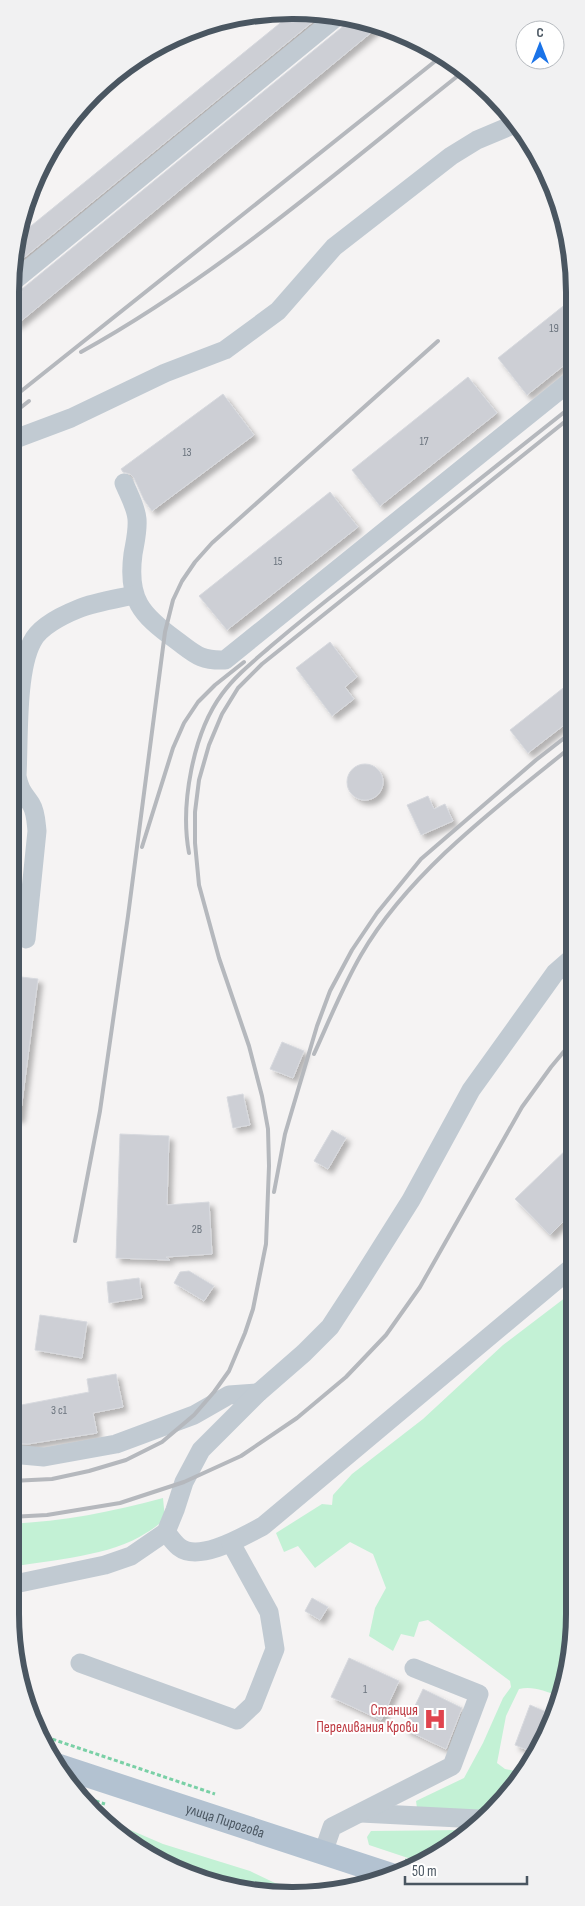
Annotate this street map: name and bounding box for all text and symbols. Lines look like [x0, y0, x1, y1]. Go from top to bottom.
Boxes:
north arrow [515, 20, 565, 70]
text: С [536, 24, 544, 41]
house number: 19 [549, 321, 559, 336]
house number: 17 [420, 434, 429, 449]
house number: 13 [182, 445, 192, 460]
house number: 15 [273, 554, 283, 569]
house number: 2В [192, 1222, 202, 1237]
house number: 3 с1 [51, 1403, 68, 1418]
house number: 1 [363, 1682, 368, 1697]
place label: Станция Переливания Крови [316, 1701, 418, 1737]
hospital icon: Станция Переливания Крови [422, 1706, 448, 1732]
street label: улица Пирогова [183, 1799, 267, 1843]
scale bar [405, 1854, 528, 1886]
text: 50 m [412, 1862, 437, 1881]

